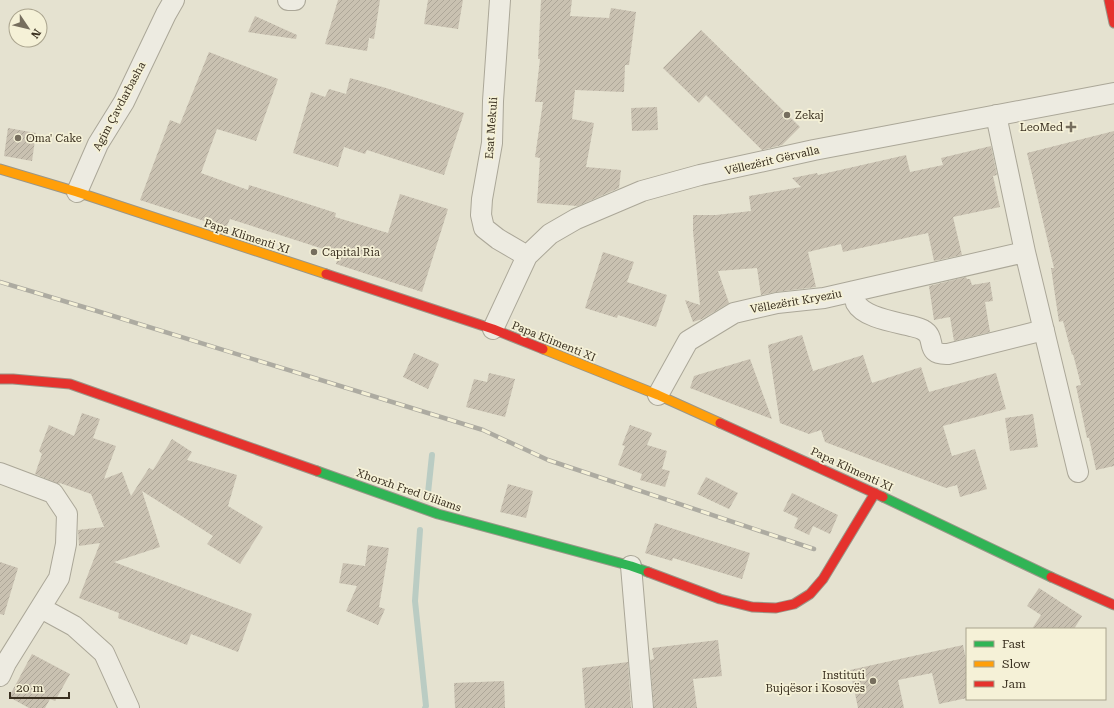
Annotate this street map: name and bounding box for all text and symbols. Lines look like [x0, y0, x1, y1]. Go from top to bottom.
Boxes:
north arrow [8, 8, 48, 48]
text: N [28, 26, 44, 41]
street label: Agim Çavdarbasha [90, 60, 148, 153]
street label: Esat Mekuli [483, 96, 500, 159]
place label: Zekaj [795, 109, 824, 122]
marker: Zekaj [782, 110, 792, 120]
place label: LeoMed [1020, 121, 1063, 134]
marker: LeoMed [1066, 122, 1076, 132]
place label: Oma' Cake [26, 132, 82, 145]
marker: Oma' Cake [13, 133, 23, 143]
street label: Vëllezërit Gërvalla [724, 143, 821, 178]
street label: Papa Klimenti XI [202, 216, 291, 256]
place label: Capital Ria [322, 246, 380, 259]
marker: Capital Ria [309, 247, 319, 257]
street label: Vëllezërit Kryeziu [749, 287, 843, 316]
street label: Papa Klimenti XI [510, 319, 598, 364]
street label: Papa Klimenti XI [809, 445, 895, 494]
street label: Xhorxh Fred Uiliams [355, 466, 463, 515]
legend [966, 628, 1106, 700]
text: Fast [1002, 637, 1026, 651]
text: Slow [1002, 657, 1030, 671]
place label: Instituti Bujqësor i Kosovës [766, 669, 865, 695]
scale bar [10, 674, 69, 700]
marker: Instituti Bujqësor i Kosovës [868, 676, 878, 686]
text: Jam [1002, 677, 1026, 691]
text: 20 m [16, 681, 43, 695]

